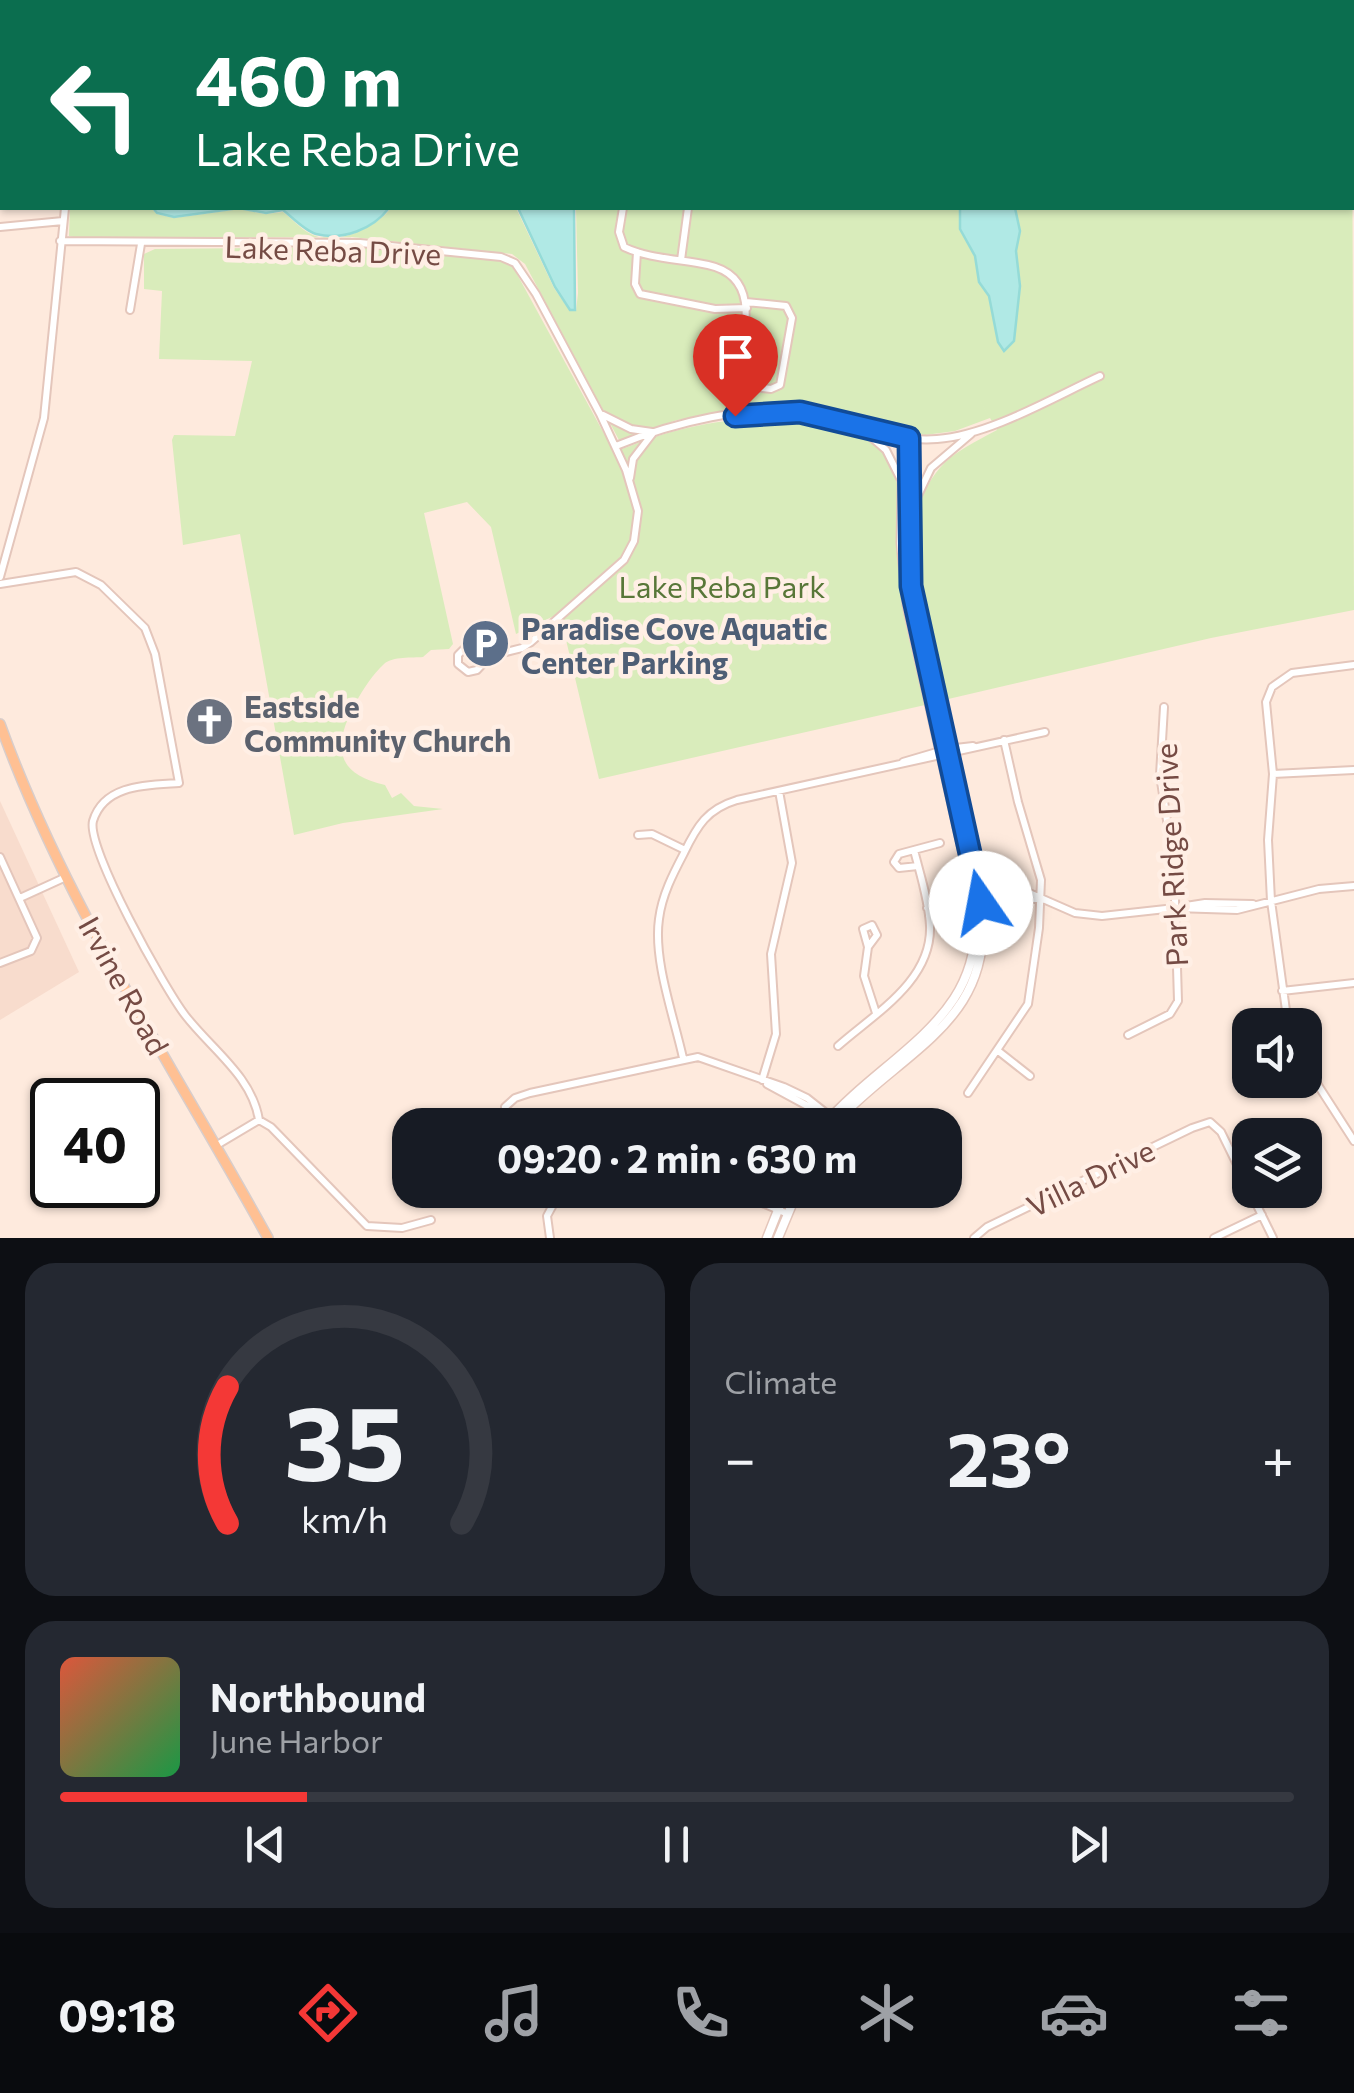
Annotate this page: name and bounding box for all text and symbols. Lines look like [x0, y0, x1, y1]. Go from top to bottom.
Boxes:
text: 460 m [195, 35, 402, 120]
icon: left [30, 40, 160, 170]
text: Lake Reba Drive [195, 120, 520, 175]
street label: Lake Reba Drive [224, 227, 442, 271]
pin [693, 314, 778, 417]
icon: arrive [708, 329, 763, 384]
park label: Lake Reba Park [619, 567, 825, 604]
place label: Paradise Cove Aquatic Center Parking [521, 609, 827, 680]
parking icon: Paradise Cove Aquatic Center Parking [460, 618, 512, 670]
place label: Eastside Community Church [244, 687, 511, 758]
church icon: Eastside Community Church [183, 696, 235, 748]
street label: Park Ridge Drive [1146, 742, 1194, 968]
position arrow [929, 851, 1033, 955]
street label: Irvine Road [72, 909, 178, 1061]
map controls [1232, 1008, 1322, 1208]
button: sound [1232, 1008, 1322, 1098]
speed limit sign: 40 [30, 1078, 160, 1208]
button: layers [1232, 1118, 1322, 1208]
street label: Villa Drive [1020, 1130, 1160, 1224]
text: 09:20 · 2 min · 630 m [497, 1134, 857, 1181]
text: Climate [725, 1361, 837, 1401]
text: 35 [284, 1375, 405, 1502]
text: 23° [947, 1411, 1071, 1502]
text: − [725, 1423, 756, 1490]
text: + [1262, 1423, 1294, 1490]
text: km/h [301, 1497, 388, 1540]
text: Northbound [210, 1673, 426, 1720]
text: June Harbor [210, 1720, 383, 1760]
icon: previous [238, 1817, 293, 1872]
icon: pause [649, 1817, 704, 1872]
icon: next [1061, 1817, 1116, 1872]
icon: directions [293, 1978, 363, 2048]
icon: music [479, 1978, 549, 2048]
icon: phone [666, 1978, 736, 2048]
icon: climate [852, 1978, 922, 2048]
icon: car [1039, 1978, 1109, 2048]
icon: filters [1226, 1978, 1296, 2048]
text: 09:18 [58, 1986, 176, 2041]

